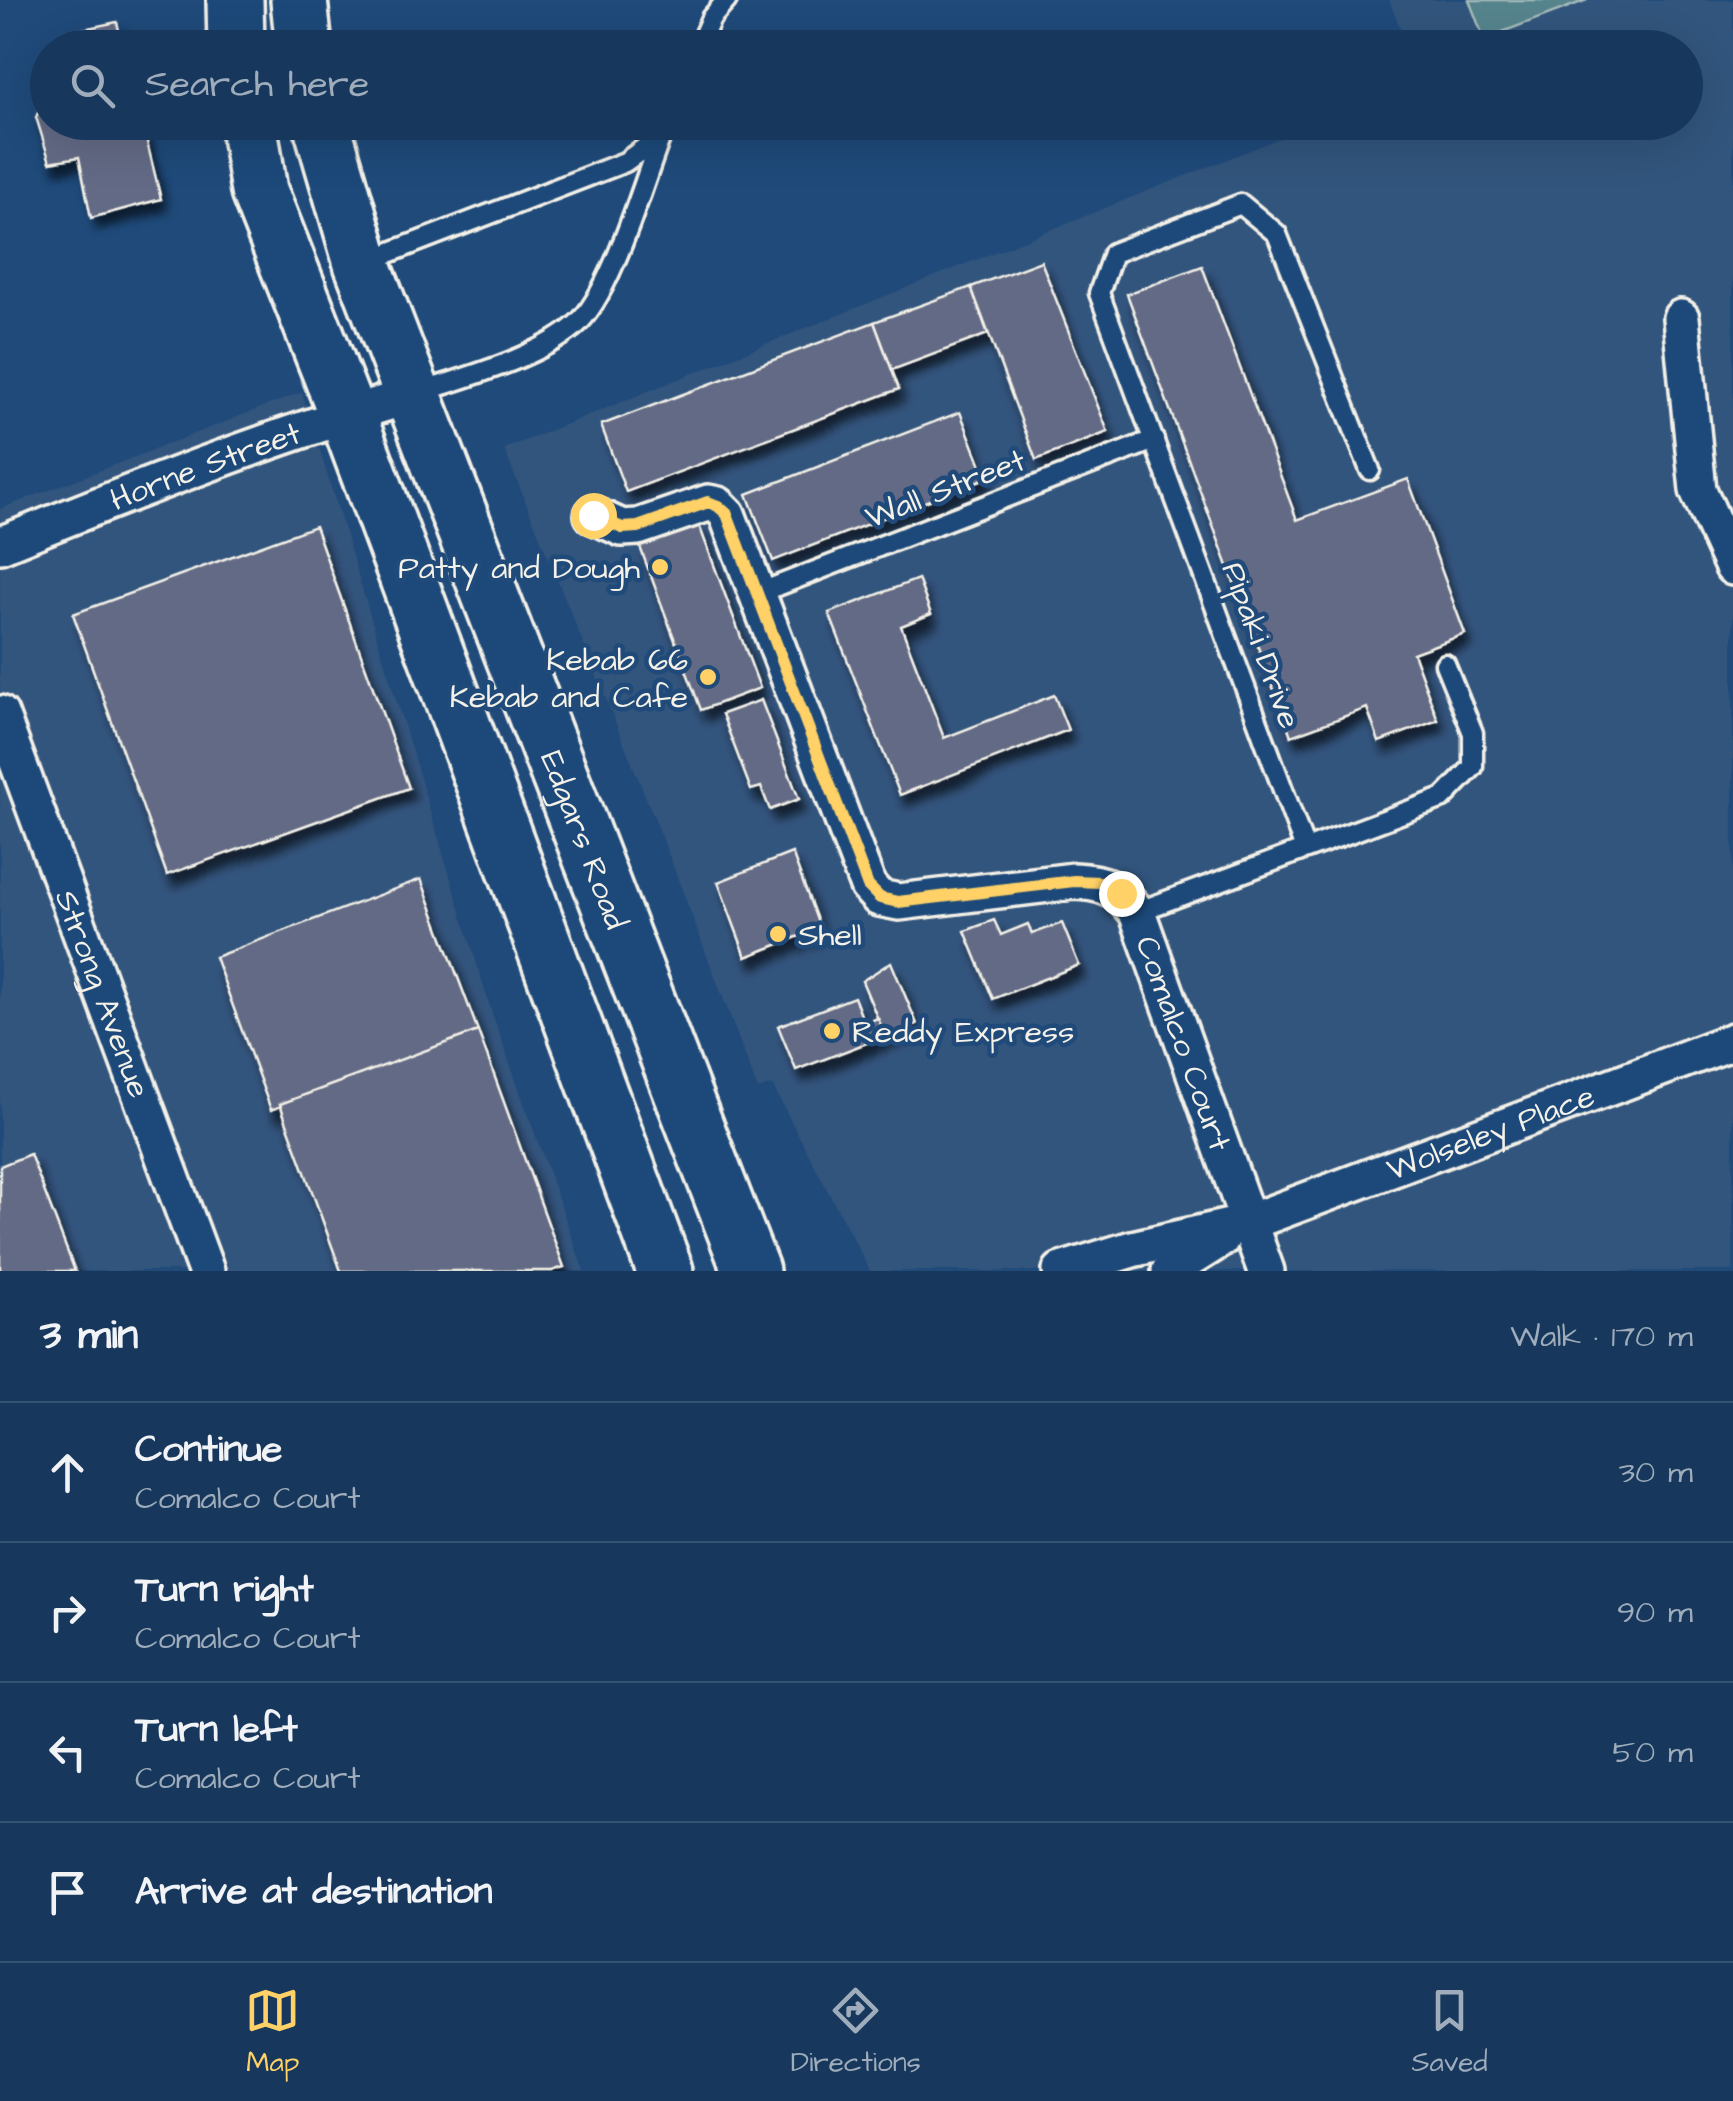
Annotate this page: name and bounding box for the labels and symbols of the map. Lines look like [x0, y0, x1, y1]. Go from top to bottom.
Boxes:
street label: Horne Street [104, 411, 307, 523]
street label: Wall Street [859, 438, 1032, 541]
route start [571, 493, 617, 539]
place label: Patty and Dough [398, 546, 640, 591]
marker: Patty and Dough [649, 556, 671, 578]
street label: Pipaki Drive [1210, 556, 1311, 735]
place label: Kebab 66 Kebab and Cafe [450, 638, 688, 720]
marker: Kebab 66 Kebab and Cafe [697, 666, 719, 688]
street label: Edgars Road [528, 744, 638, 936]
route end [1099, 871, 1145, 917]
street label: Strong Avenue [43, 884, 161, 1104]
place label: Shell [798, 913, 862, 958]
marker: Shell [767, 923, 789, 945]
street label: Comalco Court [1123, 930, 1242, 1157]
place label: Reddy Express [852, 1010, 1074, 1055]
marker: Reddy Express [821, 1020, 843, 1042]
street label: Wolseley Place [1381, 1074, 1601, 1193]

